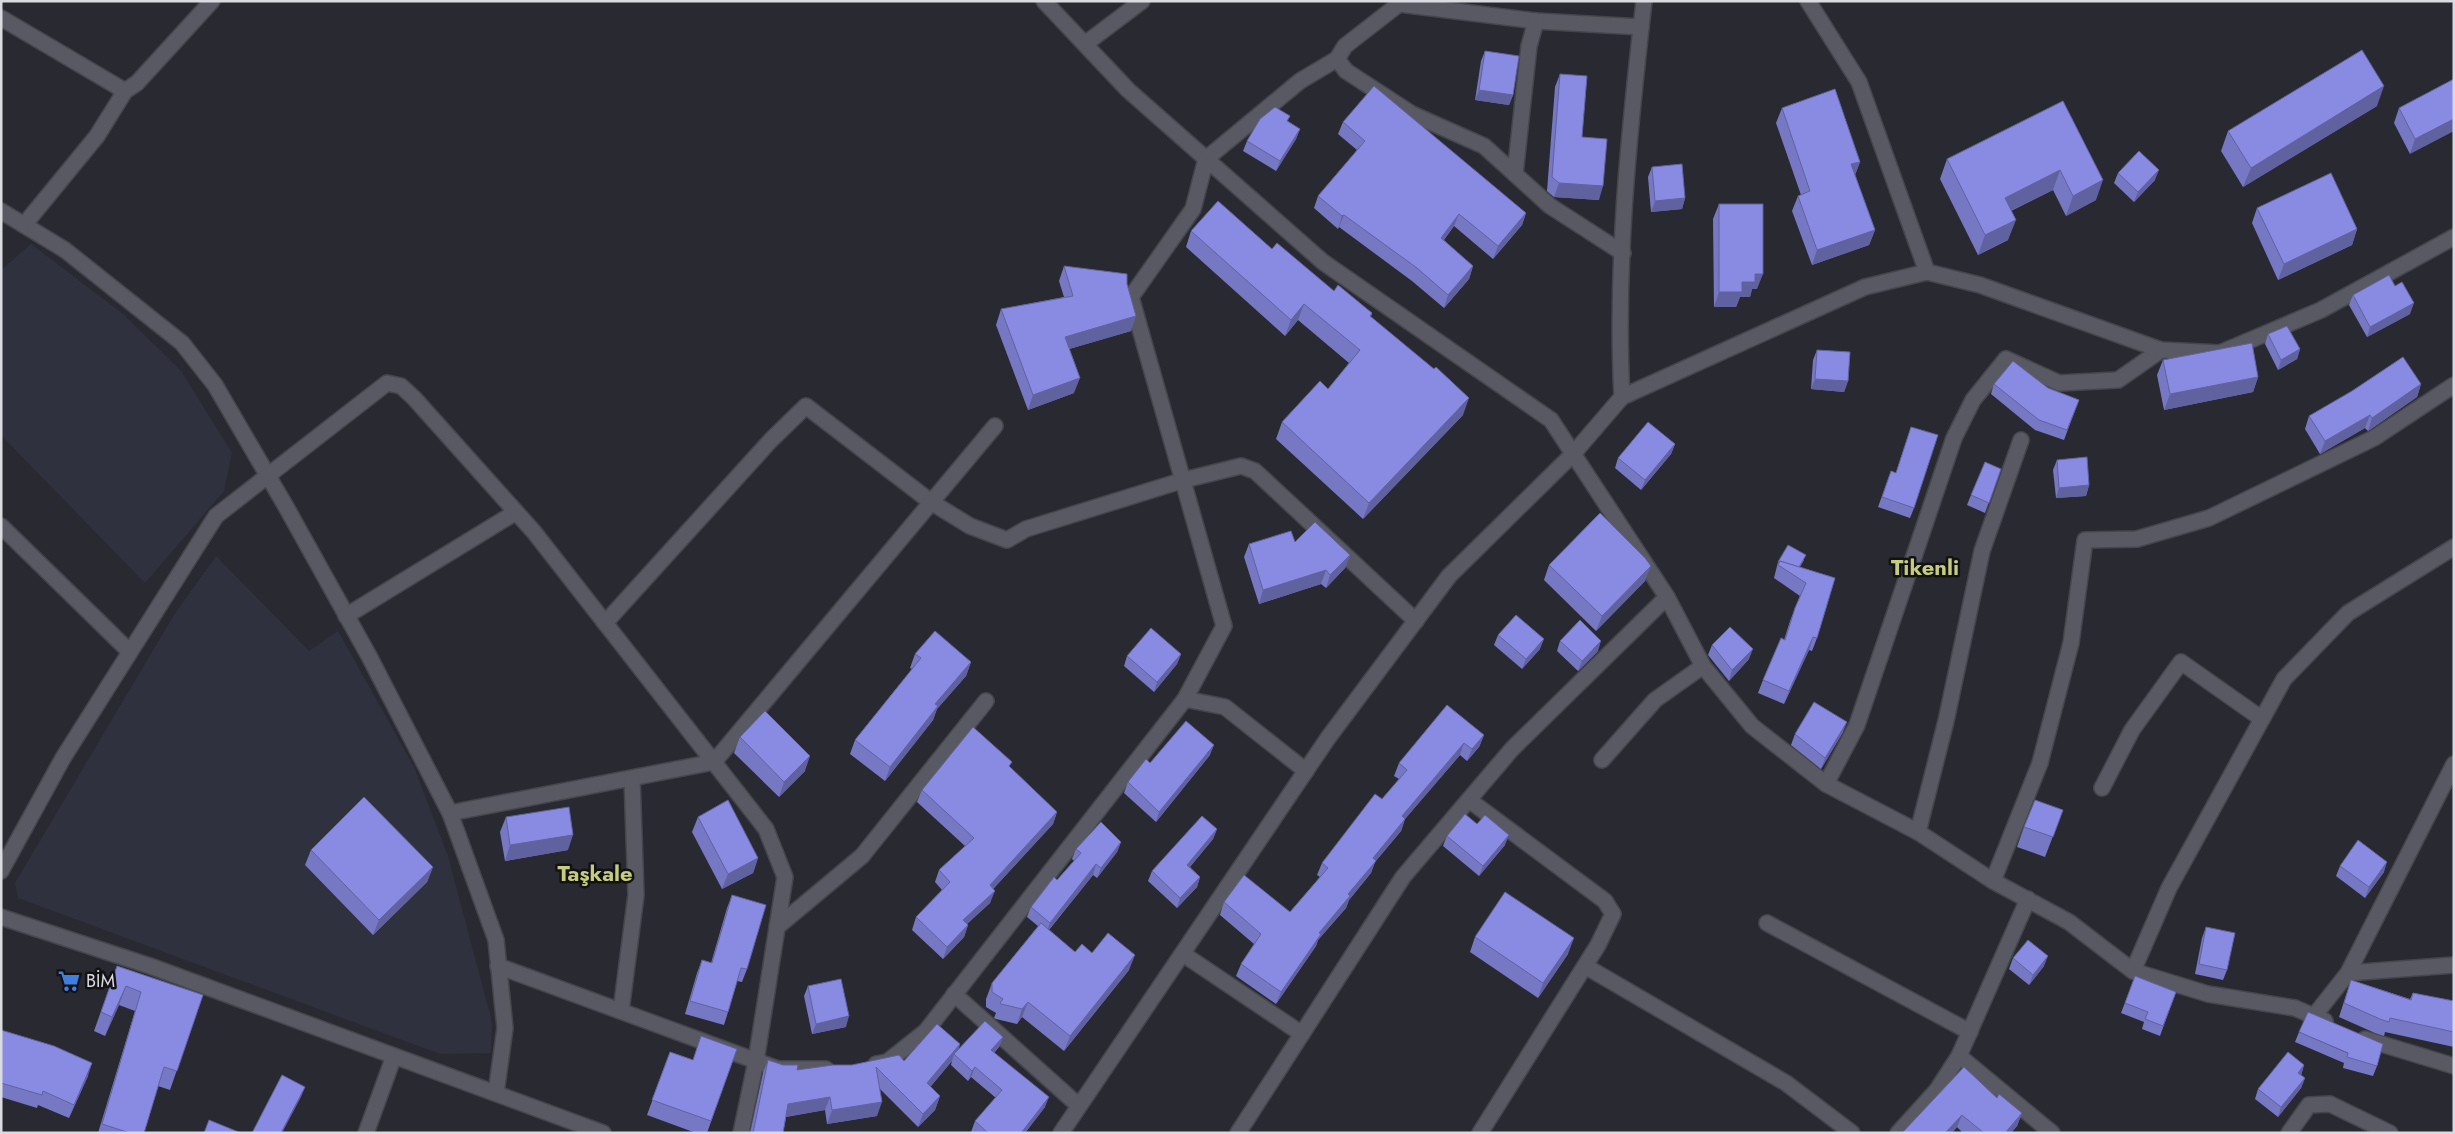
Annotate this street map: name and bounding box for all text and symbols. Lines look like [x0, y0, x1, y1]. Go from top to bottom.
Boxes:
district label: Tikenli [1891, 551, 1959, 583]
district label: Taşkale [557, 857, 633, 889]
supermarket icon: BİM [56, 968, 82, 994]
place label: BİM [86, 968, 115, 994]

